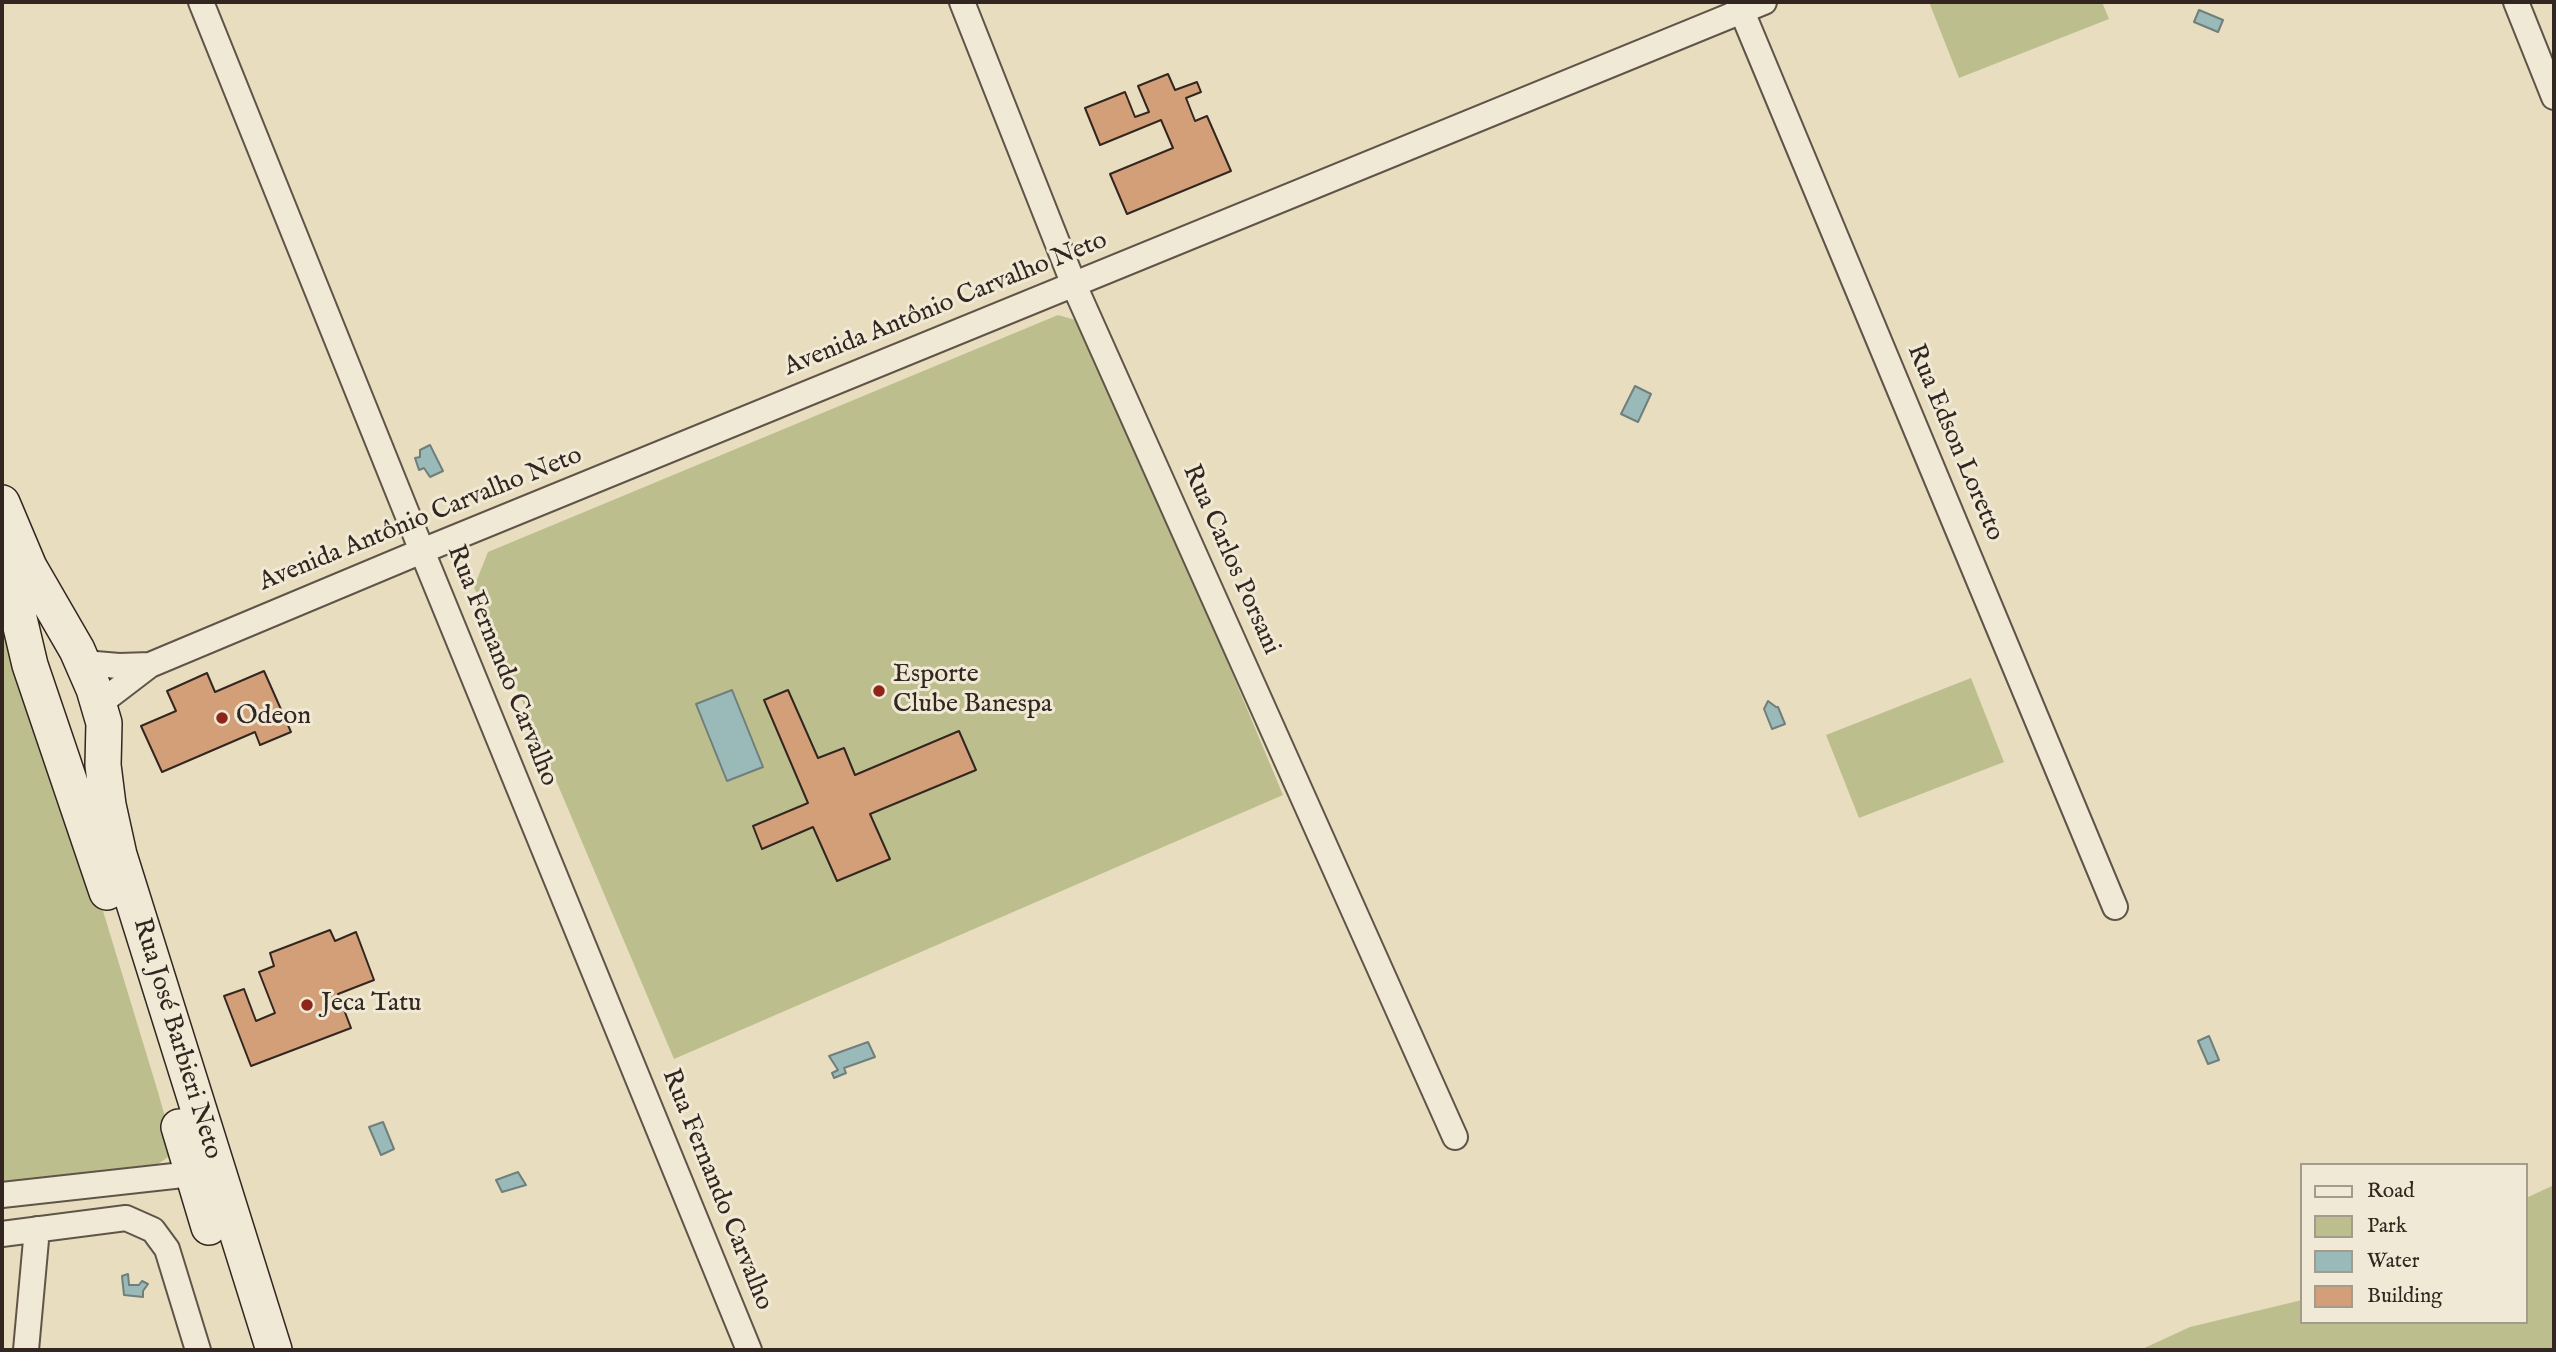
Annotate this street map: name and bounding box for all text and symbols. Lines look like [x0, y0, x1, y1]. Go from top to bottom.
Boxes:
street label: Avenida Antônio Carvalho Neto [780, 226, 1112, 384]
street label: Rua Edson Loretto [1899, 340, 2009, 546]
street label: Avenida Antônio Carvalho Neto [255, 441, 587, 599]
street label: Rua Carlos Porsani [1174, 460, 1286, 660]
street label: Rua Fernando Carvalho [438, 541, 564, 791]
place label: Esporte Clube Banespa [893, 660, 1052, 722]
marker: Esporte Clube Banespa [871, 683, 887, 699]
place label: Odeon [236, 702, 311, 734]
marker: Odeon [214, 710, 230, 726]
street label: Rua José Barbieri Neto [125, 915, 227, 1163]
place label: Jeca Tatu [321, 989, 422, 1021]
marker: Jeca Tatu [299, 997, 315, 1013]
street label: Rua Fernando Carvalho [653, 1065, 779, 1315]
legend [2300, 1163, 2528, 1324]
text: Road [2367, 1178, 2414, 1205]
text: Park [2367, 1213, 2407, 1240]
text: Water [2367, 1248, 2419, 1275]
text: Building [2367, 1283, 2442, 1310]

